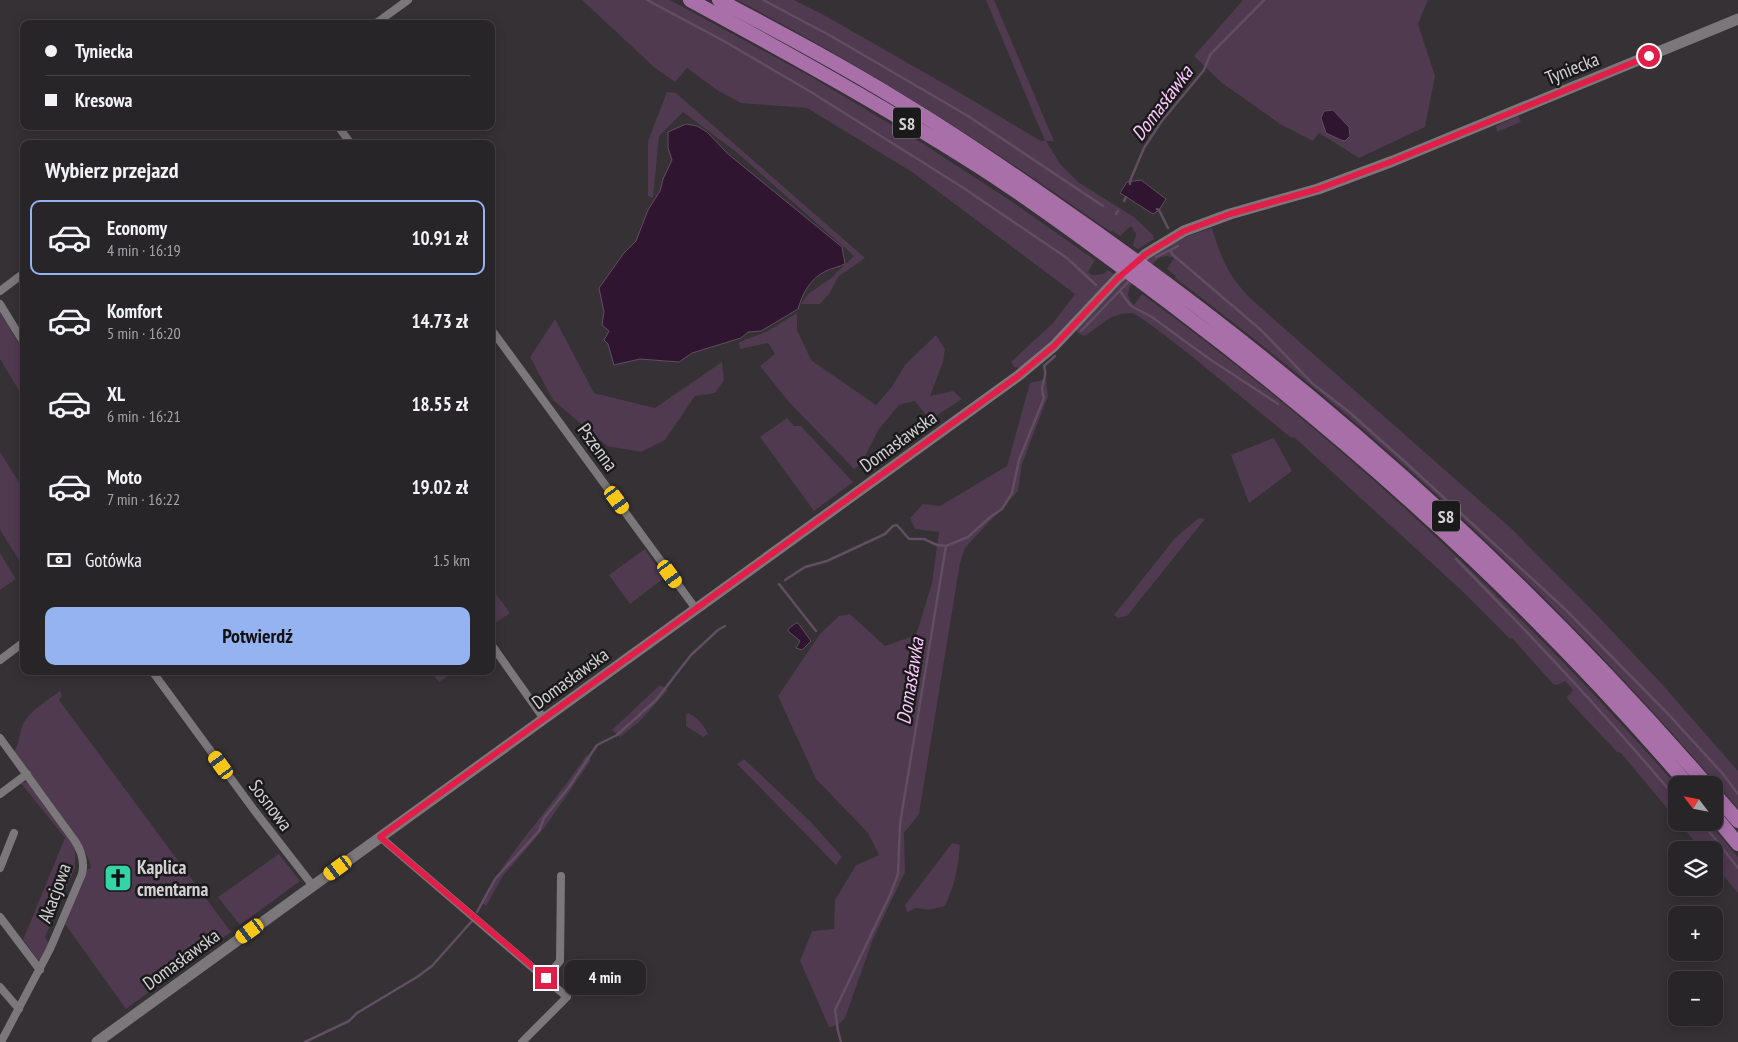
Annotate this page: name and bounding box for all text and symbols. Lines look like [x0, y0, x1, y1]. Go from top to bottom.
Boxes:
text: Tyniecka [75, 39, 133, 63]
route start [1638, 45, 1660, 67]
street label: Tyniecka [1542, 46, 1602, 90]
water label: Domasławka [1125, 60, 1199, 146]
text: Kresowa [75, 88, 132, 112]
road number: S8 [893, 108, 921, 138]
text: Wybierz przejazd [45, 156, 179, 184]
icon: car [47, 215, 92, 260]
text: Economy [107, 216, 167, 240]
text: 10.91 zł [411, 226, 468, 250]
text: 4 min · 16:19 [107, 240, 181, 260]
icon: car [47, 298, 92, 343]
text: Komfort [107, 299, 162, 323]
text: 14.73 zł [411, 309, 468, 333]
text: 5 min · 16:20 [107, 323, 181, 343]
icon: car [47, 381, 92, 426]
text: XL [107, 382, 125, 406]
text: 18.55 zł [411, 392, 468, 416]
street label: Domasławska [855, 405, 941, 477]
text: 6 min · 16:21 [107, 406, 181, 426]
street label: Pszenna [573, 418, 623, 476]
icon: car [47, 464, 92, 509]
text: Moto [107, 465, 142, 489]
text: 19.02 zł [411, 475, 468, 499]
car [602, 483, 631, 517]
text: 7 min · 16:22 [107, 489, 180, 509]
road number: S8 [1432, 501, 1460, 532]
icon: cash [45, 546, 73, 574]
text: Gotówka [85, 548, 142, 572]
text: 1.5 km [433, 550, 470, 570]
car [655, 557, 684, 591]
button: Potwierdź [45, 607, 470, 665]
water label: Domasławka [890, 635, 930, 726]
street label: Domasławska [527, 642, 613, 714]
car [206, 748, 235, 782]
street label: Sosnowa [244, 775, 298, 835]
north arrow [1668, 776, 1722, 831]
map controls [1668, 776, 1723, 1026]
button: layers [1668, 841, 1723, 896]
car [321, 853, 354, 883]
place label: Kaplica cmentarna [137, 855, 208, 901]
street label: Akacjowa [32, 860, 76, 926]
church icon: Kaplica cmentarna [103, 863, 133, 893]
button: + [1668, 906, 1723, 961]
car [233, 916, 266, 946]
street label: Domasławska [138, 923, 224, 995]
callout: 4 min [564, 960, 646, 996]
route end [535, 967, 557, 989]
text: 4 min [589, 967, 621, 987]
button: − [1668, 971, 1723, 1026]

